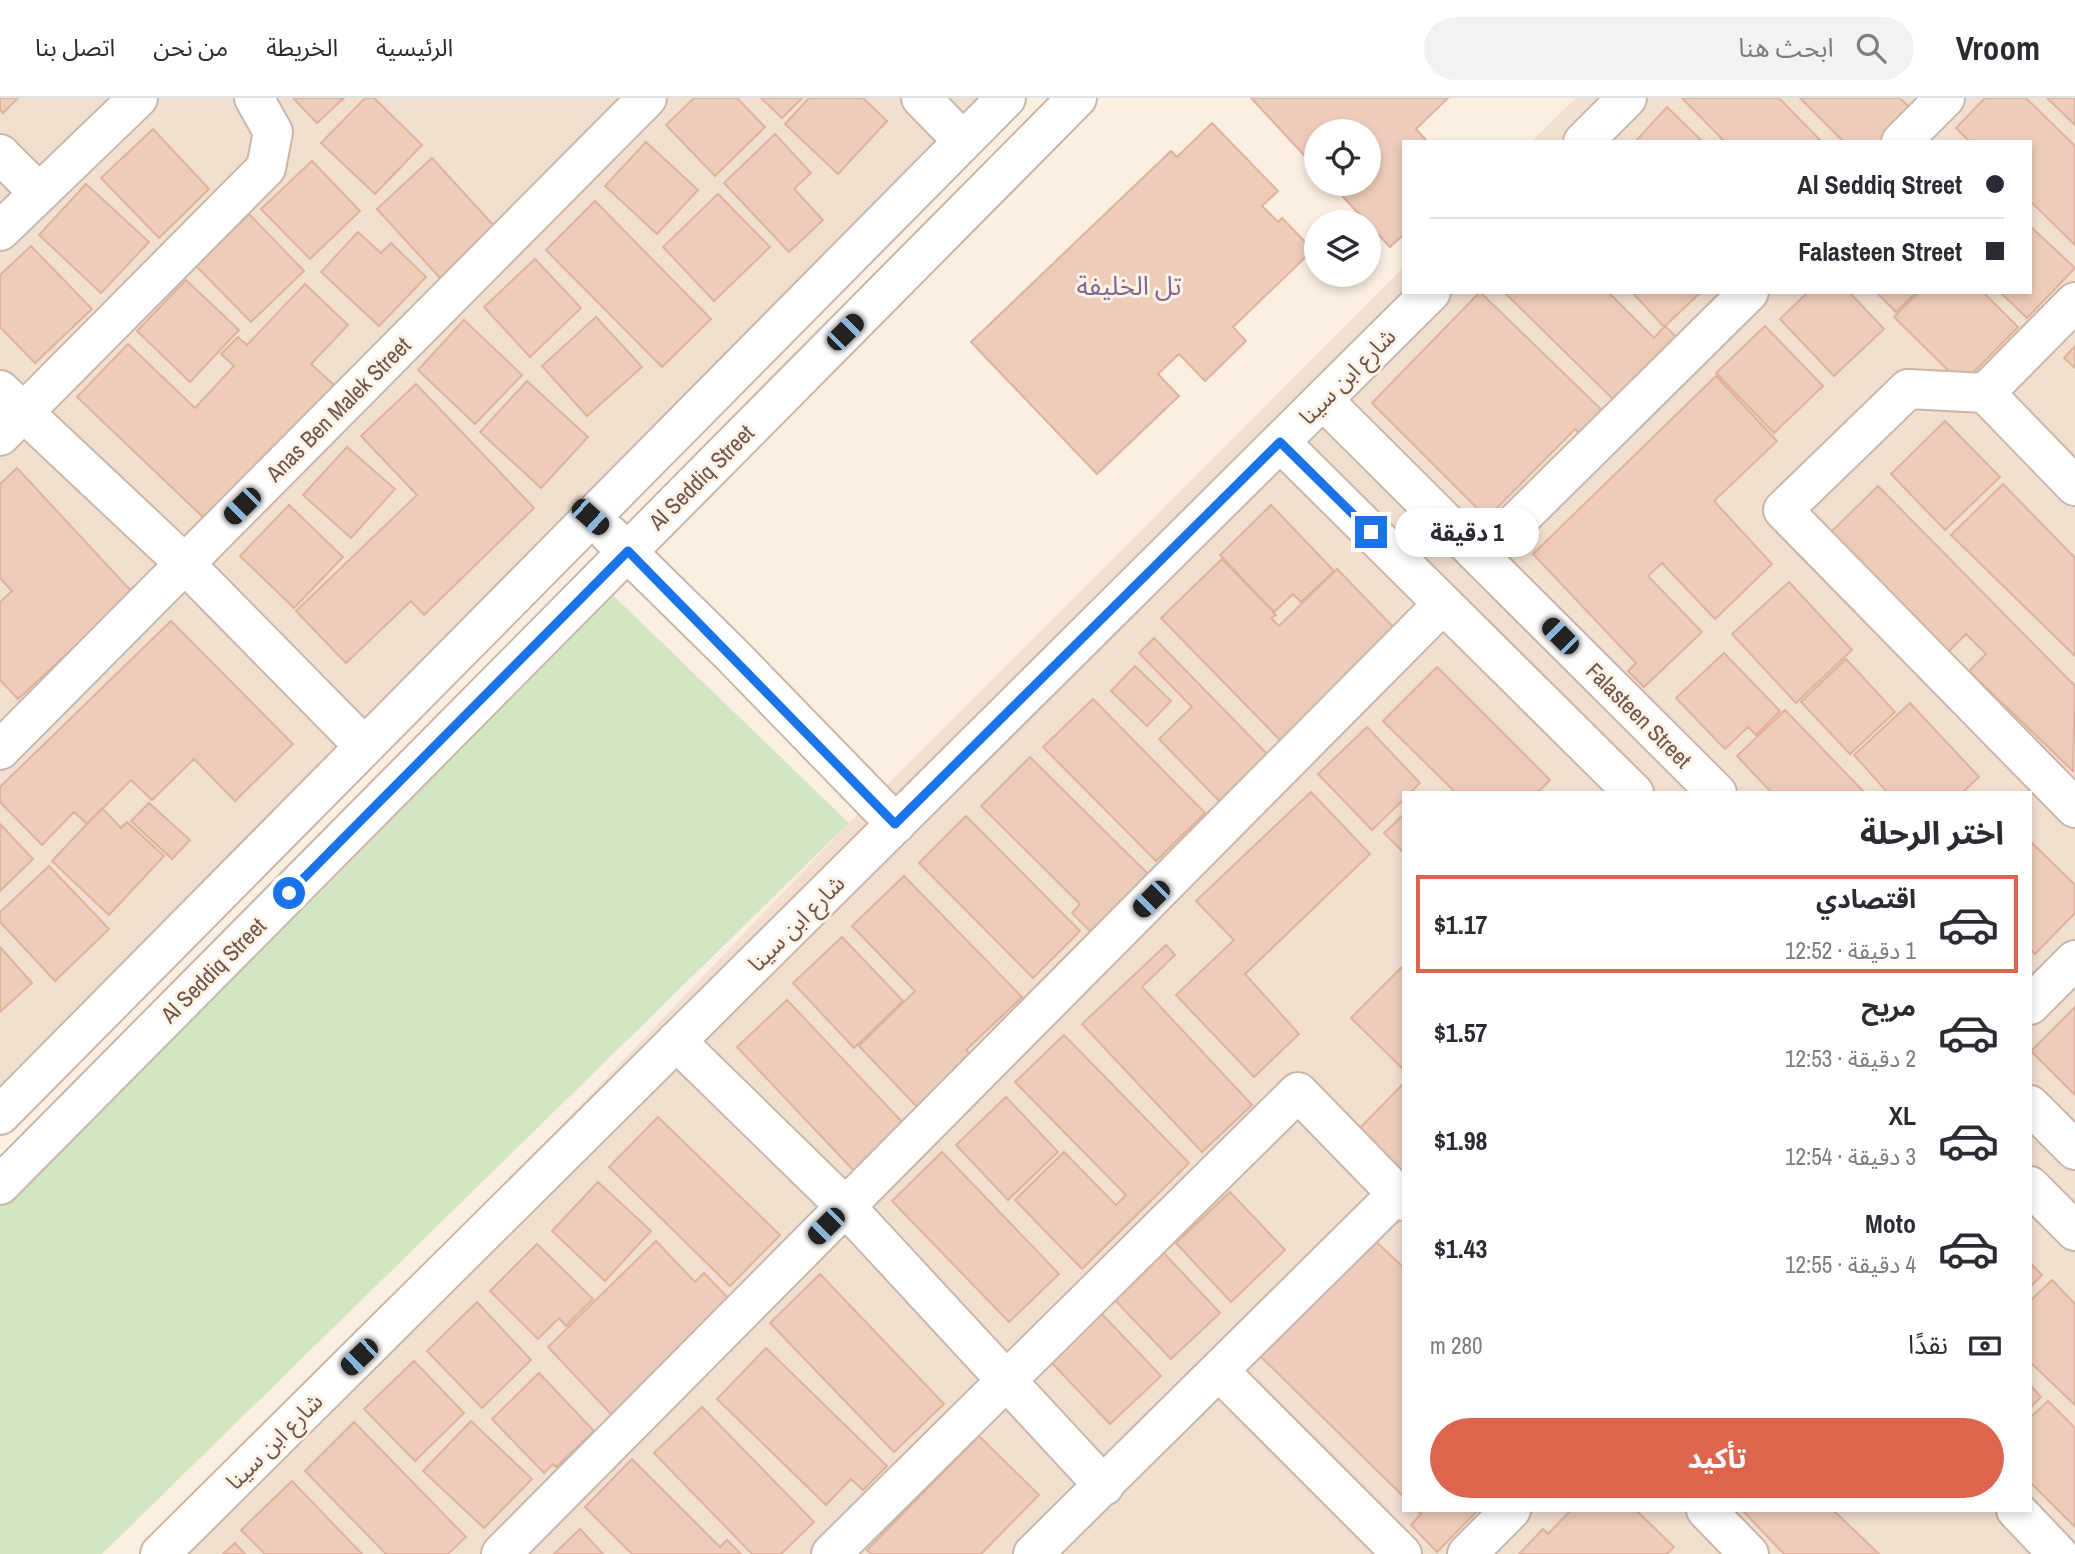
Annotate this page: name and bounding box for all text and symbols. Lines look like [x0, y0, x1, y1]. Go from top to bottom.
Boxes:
search box [1424, 17, 1914, 80]
text: Vroom [1956, 26, 2040, 70]
icon: search [1852, 29, 1890, 67]
text: ابحث هنا [1738, 30, 1834, 65]
text: اتصل بنا [35, 31, 115, 63]
text: من نحن [153, 31, 228, 63]
text: الخريطة [266, 31, 338, 63]
text: الرئيسية [376, 31, 453, 63]
map controls [1304, 119, 1381, 287]
button: locate [1304, 119, 1381, 196]
text: Al Seddiq Street [1797, 167, 1962, 202]
button: layers [1304, 210, 1381, 287]
text: Falasteen Street [1798, 234, 1962, 269]
district label: تل الخليفة [1076, 268, 1182, 303]
car [823, 310, 868, 354]
street label: شارع ابن سينا [1292, 321, 1404, 433]
street label: Anas Ben Malek Street [258, 330, 417, 489]
street label: Al Seddiq Street [641, 417, 761, 537]
car [220, 484, 265, 528]
car [568, 495, 613, 539]
callout: 1 دقيقة [1396, 508, 1539, 556]
route end [1355, 516, 1387, 548]
text: 1 دقيقة [1430, 517, 1504, 548]
car [1538, 614, 1583, 658]
street label: Falasteen Street [1579, 655, 1699, 775]
text: اختر الرحلة [1860, 811, 2004, 854]
street label: شارع ابن سينا [741, 868, 853, 980]
route start [273, 877, 305, 909]
car [1129, 877, 1174, 921]
text: اقتصادي [1816, 881, 1916, 916]
icon: car [1937, 893, 2000, 956]
text: $1.17 [1434, 907, 1487, 942]
street label: Al Seddiq Street [153, 910, 273, 1030]
text: 1 دقيقة · 12:52 [1785, 935, 1916, 966]
text: مريح [1861, 989, 1916, 1024]
icon: car [1937, 1001, 2000, 1064]
text: $1.57 [1434, 1015, 1487, 1050]
text: 2 دقيقة · 12:53 [1785, 1043, 1916, 1074]
text: XL [1889, 1098, 1916, 1133]
icon: car [1937, 1109, 2000, 1172]
text: $1.98 [1434, 1123, 1487, 1158]
text: 3 دقيقة · 12:54 [1785, 1141, 1916, 1172]
car [804, 1204, 849, 1248]
text: Moto [1865, 1206, 1916, 1241]
icon: car [1937, 1217, 2000, 1280]
text: $1.43 [1434, 1231, 1487, 1266]
text: 4 دقيقة · 12:55 [1785, 1249, 1916, 1280]
text: نقدًا [1908, 1327, 1948, 1362]
icon: cash [1966, 1327, 2004, 1365]
text: 280 m [1430, 1330, 1482, 1361]
car [337, 1335, 382, 1379]
street label: شارع ابن سينا [219, 1386, 331, 1498]
button: تأكيد [1430, 1418, 2004, 1498]

